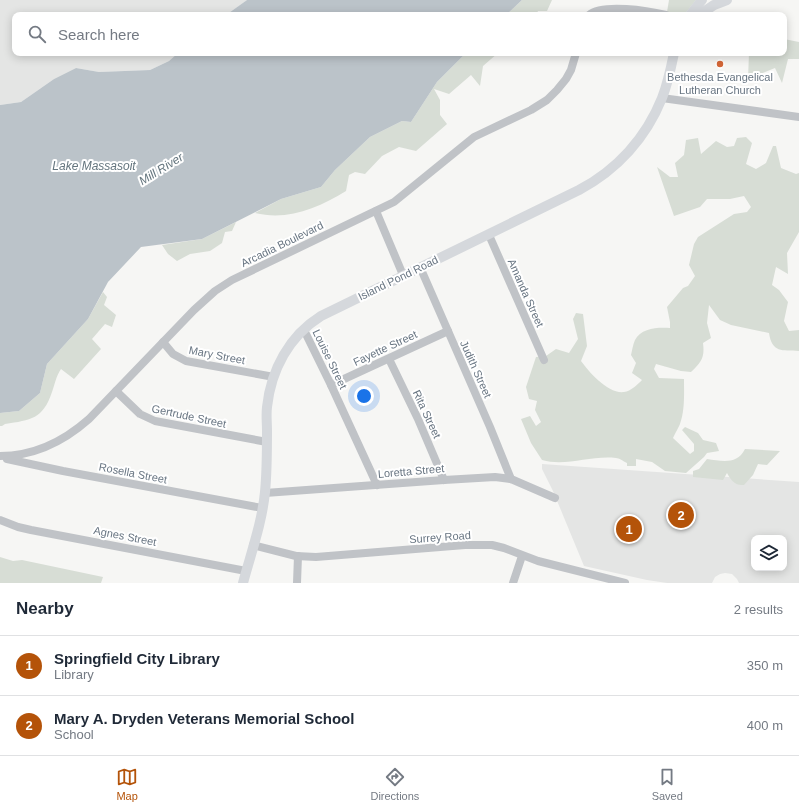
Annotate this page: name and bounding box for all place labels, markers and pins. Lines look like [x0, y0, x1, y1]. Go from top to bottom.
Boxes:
marker: Bethesda Evangelical Lutheran Church [715, 59, 725, 69]
place label: Bethesda Evangelical Lutheran Church [667, 71, 773, 96]
pin: 2 [668, 500, 694, 530]
pin: 1 [616, 514, 642, 544]

